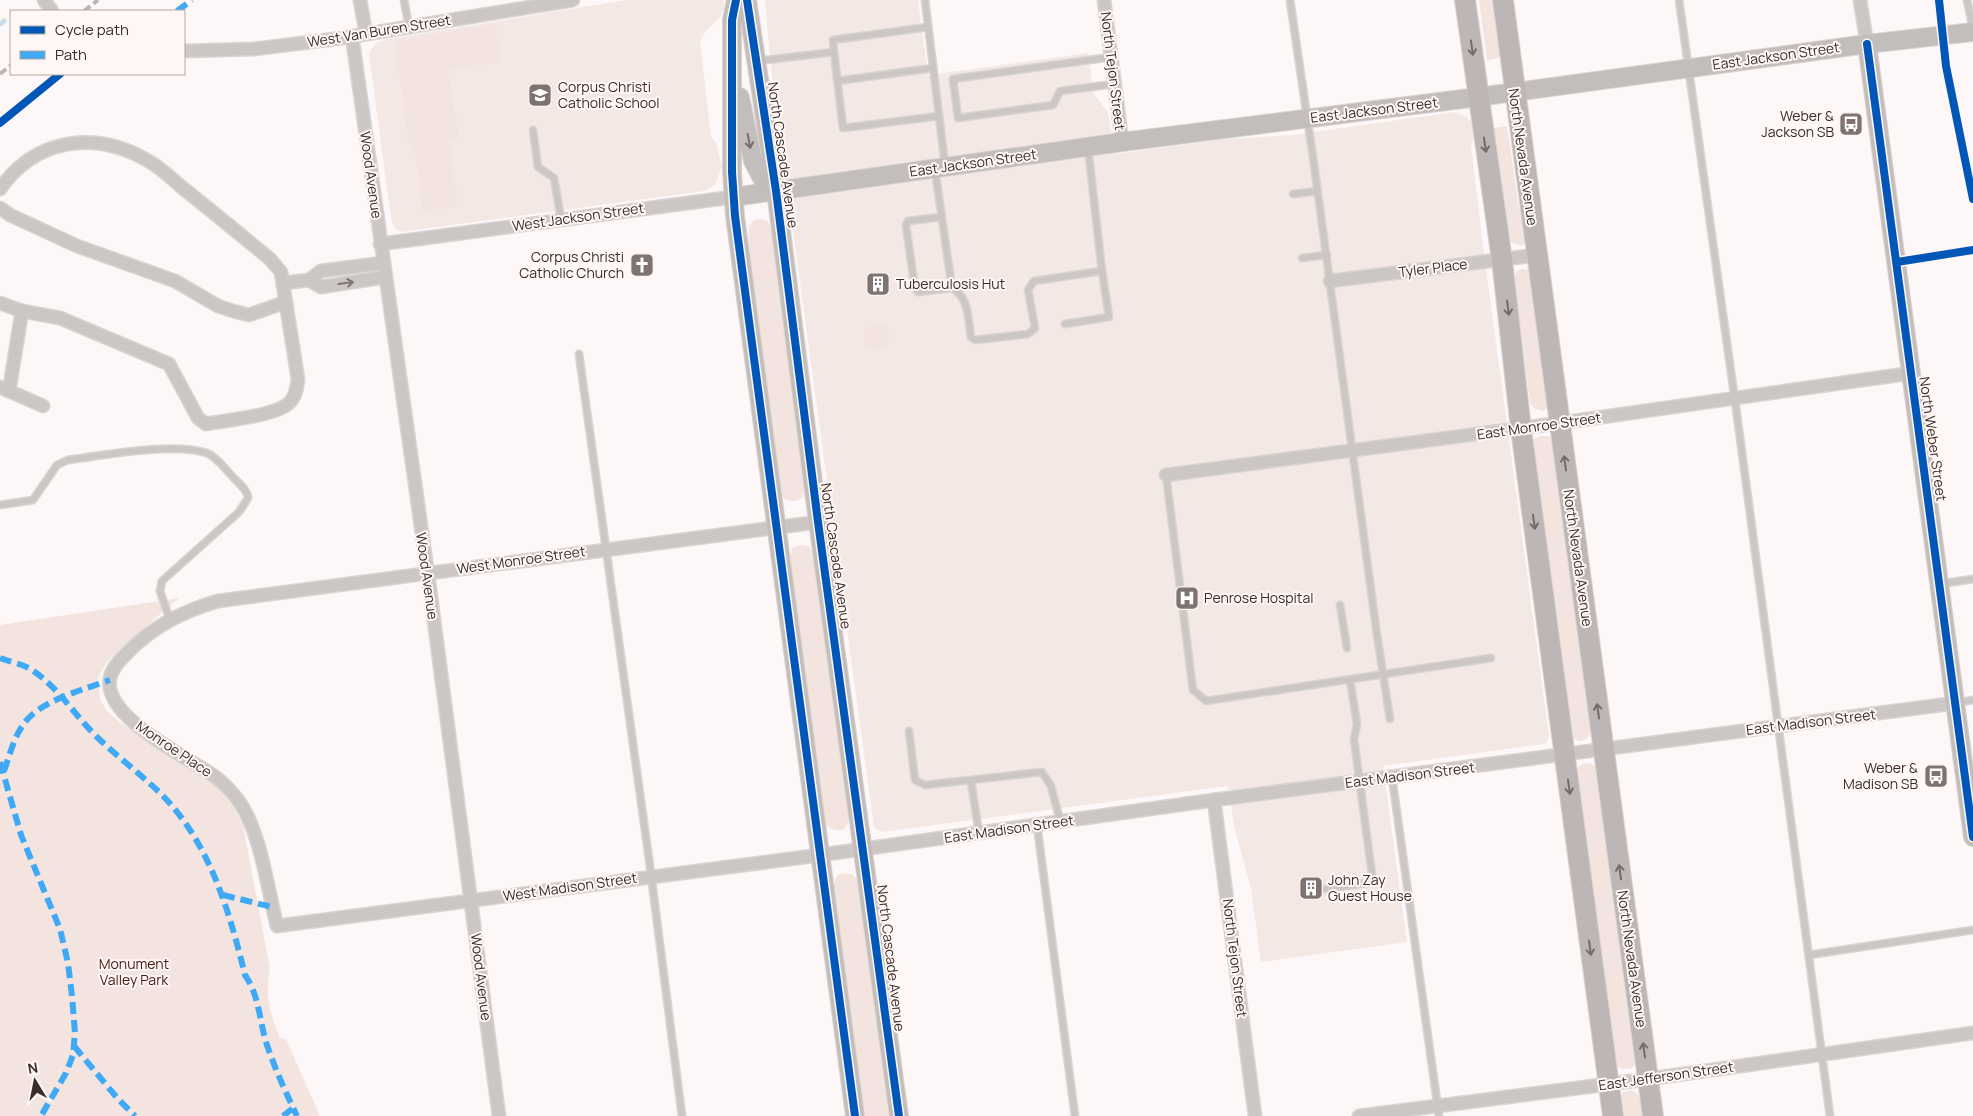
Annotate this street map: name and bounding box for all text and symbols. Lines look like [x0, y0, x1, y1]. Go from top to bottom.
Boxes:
legend [10, 10, 185, 75]
street label: West Van Buren Street [306, 10, 452, 51]
street label: North Tejon Street [1097, 11, 1130, 132]
text: Cycle path [55, 19, 129, 40]
street label: East Jackson Street [1711, 37, 1841, 74]
one-way arrow [1467, 40, 1477, 56]
text: Path [55, 44, 87, 65]
place label: Corpus Christi Catholic School [558, 77, 660, 112]
street label: North Cascade Avenue [764, 81, 803, 229]
school or university icon: Corpus Christi Catholic School [527, 82, 553, 108]
street label: North Nevada Avenue [1504, 87, 1543, 227]
street label: East Jackson Street [1309, 92, 1439, 127]
place label: Weber & Jackson SB [1761, 106, 1834, 141]
bus stop icon: Weber & Jackson SB [1838, 111, 1864, 137]
street label: Wood Avenue [356, 130, 387, 220]
one-way arrow [745, 133, 754, 149]
one-way arrow [1480, 137, 1490, 153]
street label: East Jackson Street [908, 144, 1038, 181]
street label: West Jackson Street [511, 198, 645, 235]
place label: Corpus Christi Catholic Church [519, 247, 624, 282]
church icon: Corpus Christi Catholic Church [629, 252, 655, 278]
street label: Tyler Place [1397, 254, 1468, 281]
building icon: Tuberculosis Hut [865, 271, 891, 297]
place label: Tuberculosis Hut [896, 274, 1006, 293]
one-way arrow [338, 278, 354, 288]
one-way arrow [1503, 300, 1513, 316]
street label: North Weber Street [1915, 375, 1952, 503]
street label: East Monroe Street [1476, 407, 1603, 444]
one-way arrow [1560, 455, 1570, 471]
street label: North Cascade Avenue [817, 482, 856, 630]
street label: North Nevada Avenue [1559, 488, 1598, 628]
one-way arrow [1529, 513, 1539, 529]
street label: Wood Avenue [412, 531, 443, 621]
street label: West Monroe Street [455, 541, 587, 578]
hospital icon: Penrose Hospital [1174, 585, 1200, 611]
place label: Penrose Hospital [1204, 588, 1314, 607]
one-way arrow [1593, 703, 1603, 719]
street label: East Madison Street [1745, 704, 1877, 739]
street label: Monroe Place [133, 716, 216, 781]
street label: East Madison Street [1344, 757, 1476, 792]
place label: Weber & Madison SB [1843, 758, 1918, 793]
bus stop icon: Weber & Madison SB [1923, 763, 1949, 789]
one-way arrow [1564, 779, 1574, 795]
street label: East Madison Street [943, 810, 1075, 847]
one-way arrow [1615, 864, 1625, 880]
street label: West Madison Street [502, 868, 639, 905]
place label: John Zay Guest House [1328, 870, 1412, 905]
building icon: John Zay Guest House [1298, 875, 1324, 901]
street label: North Cascade Avenue [873, 884, 910, 1032]
street label: North Nevada Avenue [1613, 889, 1652, 1029]
street label: North Tejon Street [1219, 898, 1252, 1019]
street label: Wood Avenue [467, 932, 496, 1022]
one-way arrow [1585, 940, 1595, 956]
park label: Monument Valley Park [99, 954, 170, 989]
one-way arrow [1639, 1043, 1649, 1059]
north arrow [10, 1056, 60, 1106]
text: N [26, 1057, 39, 1078]
street label: East Jefferson Street [1597, 1057, 1735, 1094]

